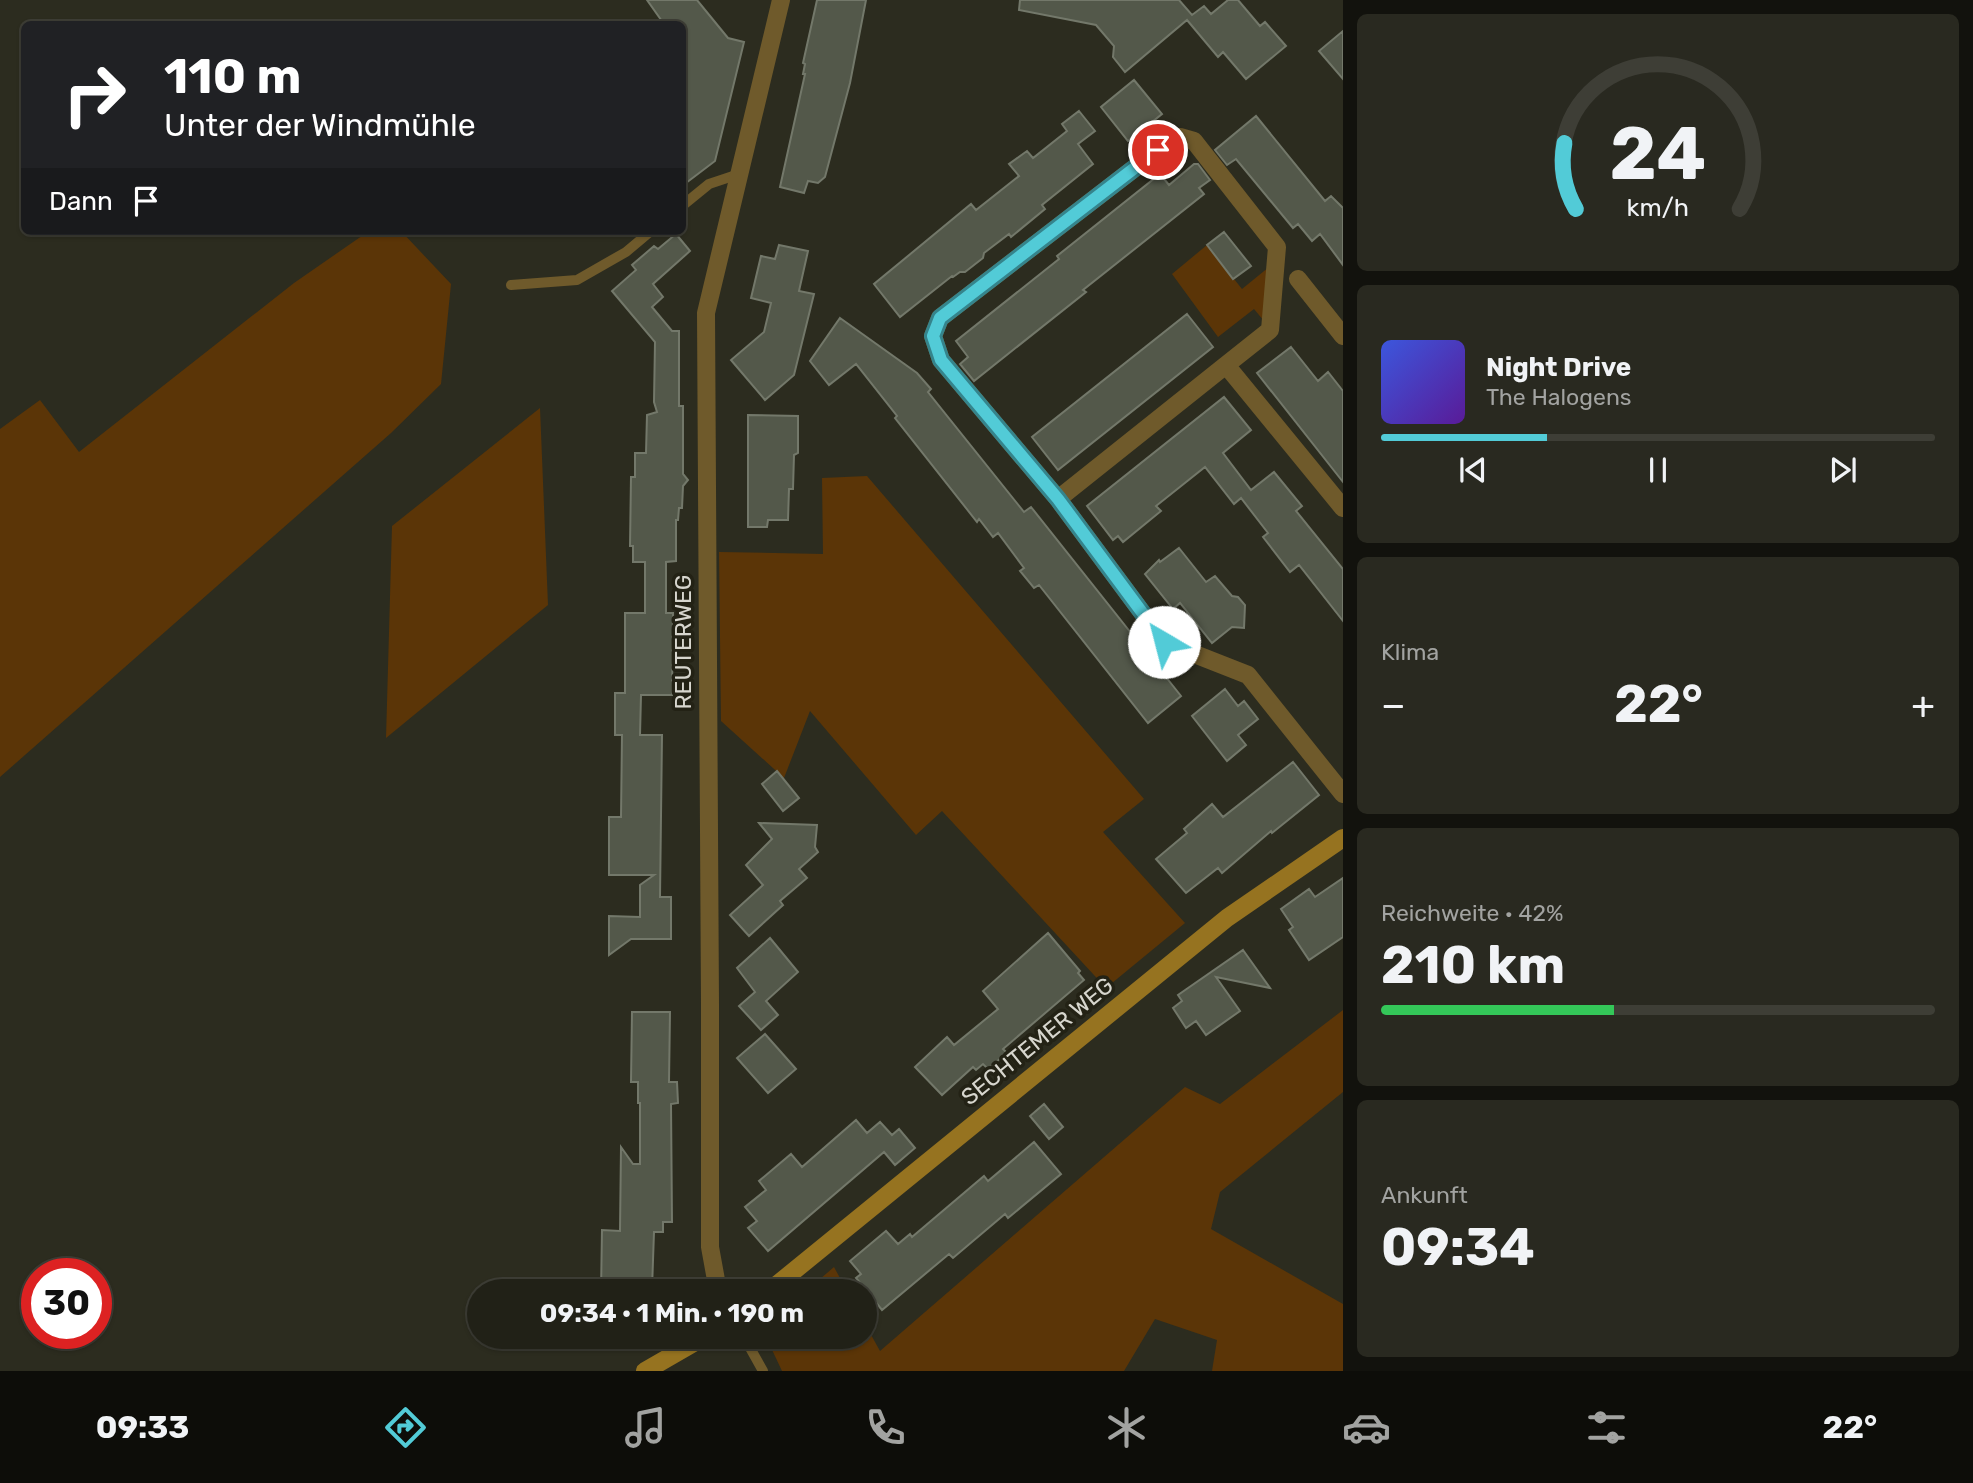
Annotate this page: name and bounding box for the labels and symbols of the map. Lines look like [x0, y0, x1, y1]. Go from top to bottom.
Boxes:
pin [1128, 120, 1188, 180]
street label: REUTERWEG [669, 574, 697, 710]
position arrow [1127, 605, 1201, 679]
street label: SECHTEMER WEG [955, 971, 1119, 1111]
speed limit sign: 30 [21, 1258, 112, 1349]

